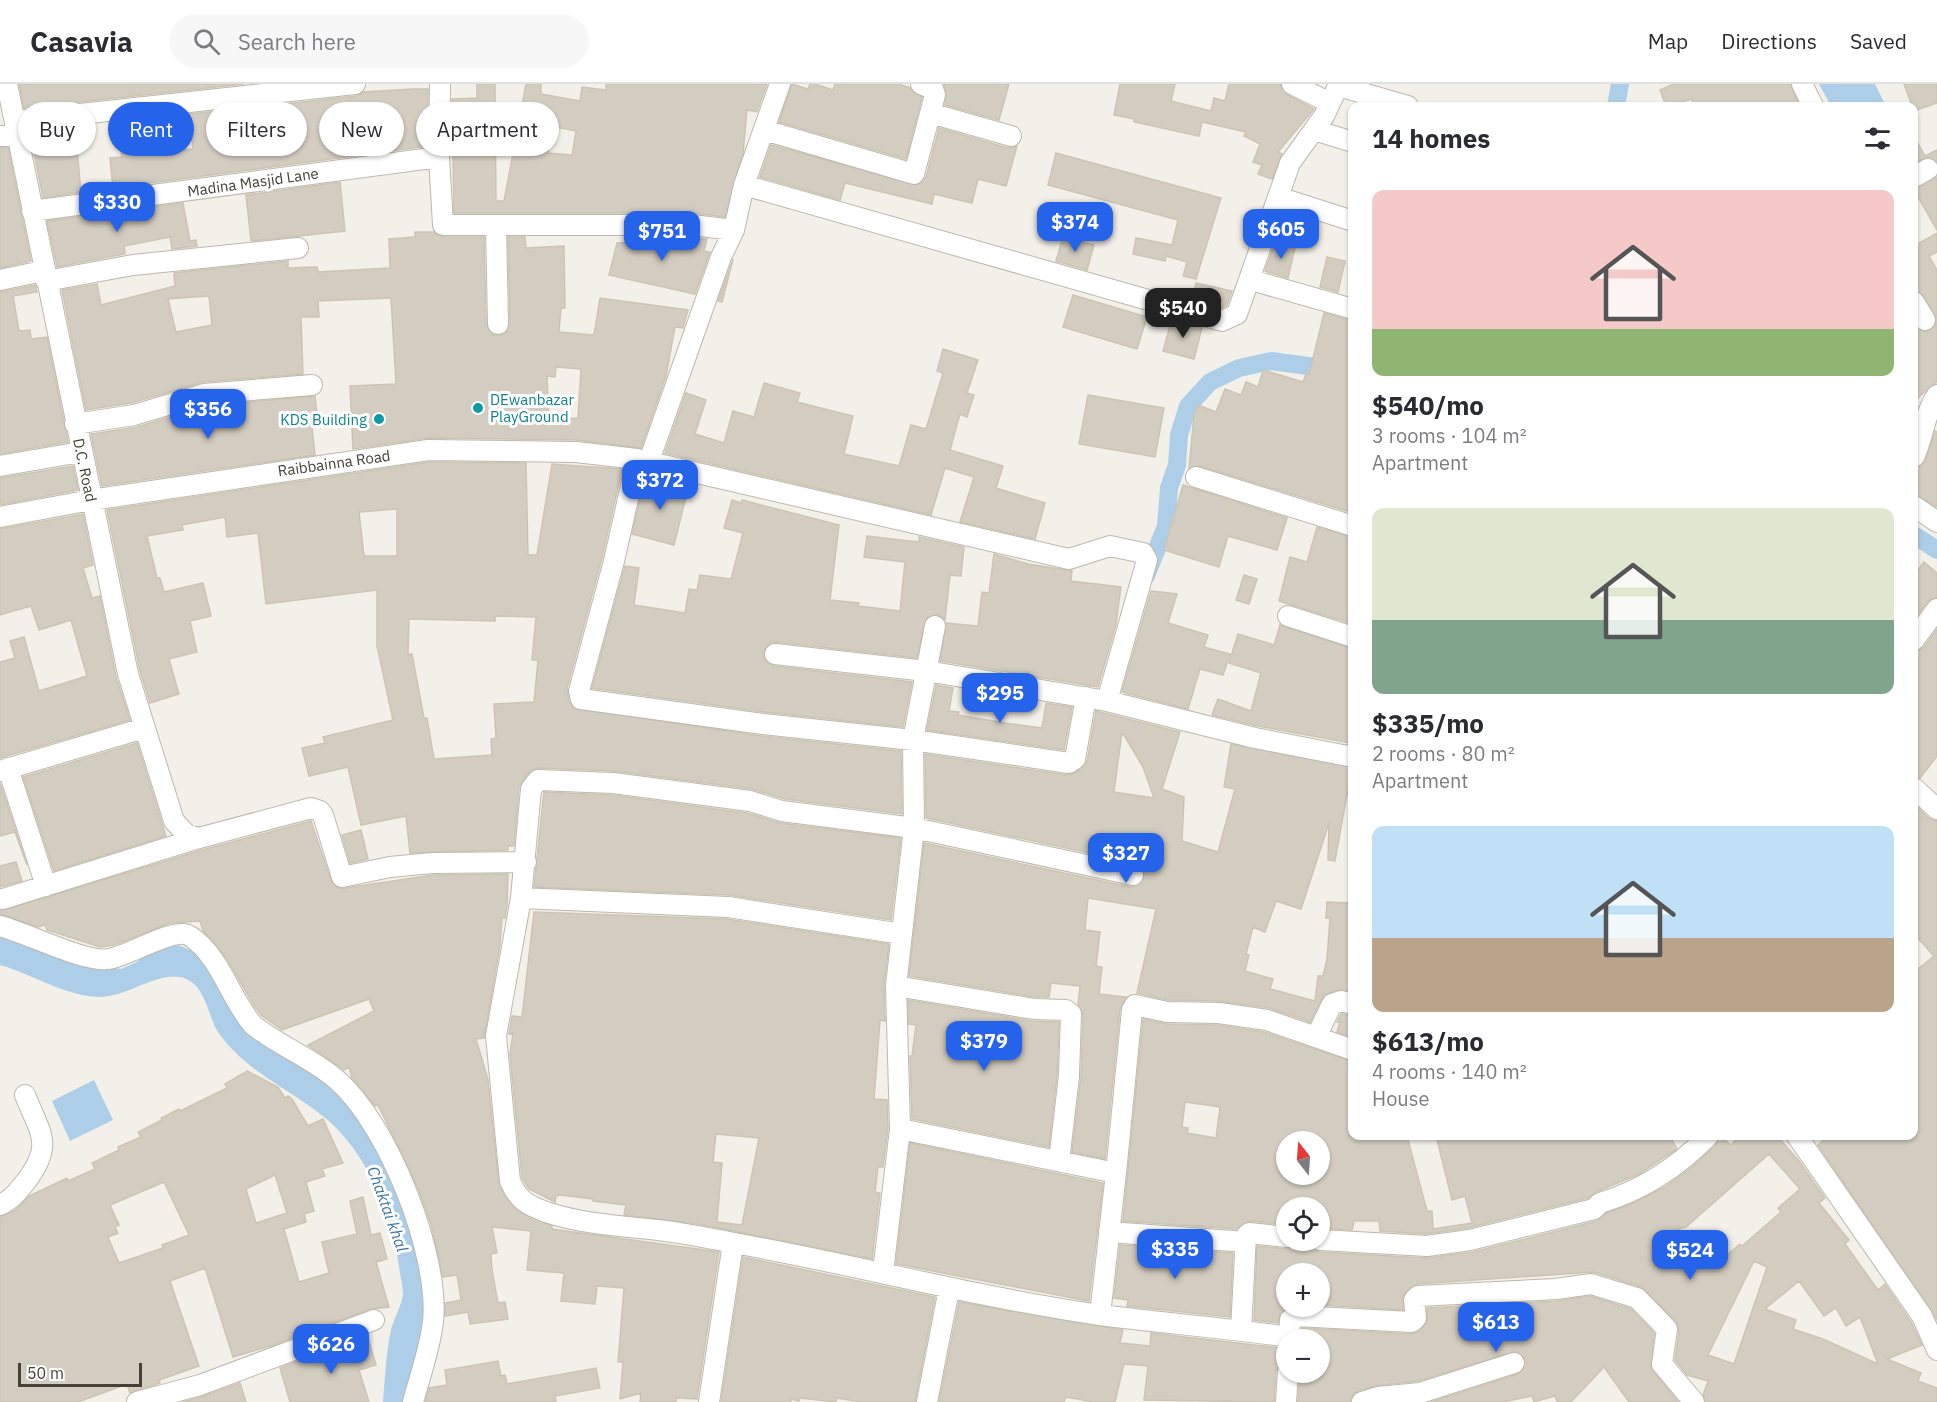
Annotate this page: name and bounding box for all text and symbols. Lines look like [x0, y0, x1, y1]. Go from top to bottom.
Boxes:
search box [169, 14, 589, 68]
text: Casavia [30, 23, 133, 60]
icon: search [190, 25, 223, 58]
text: Search here [238, 27, 356, 56]
text: Map [1648, 27, 1688, 55]
text: Directions [1721, 27, 1817, 55]
text: Saved [1850, 27, 1907, 55]
chip: Buy [18, 102, 96, 156]
chip: Rent [108, 102, 194, 156]
chip: Filters [206, 102, 307, 156]
chip: New [319, 102, 404, 156]
chip: Apartment [416, 102, 559, 156]
text: 14 homes [1372, 121, 1490, 155]
icon: filters [1861, 122, 1894, 155]
street label: Madina Masjid Lane [186, 163, 320, 201]
pin: $330 [81, 182, 153, 233]
text: $330 [93, 188, 141, 215]
pin: $374 [1039, 202, 1111, 253]
text: $374 [1051, 208, 1099, 235]
pin: $605 [1245, 209, 1317, 260]
pin: $751 [626, 211, 698, 262]
text: $605 [1257, 215, 1305, 242]
text: $751 [638, 217, 686, 244]
icon: home [1579, 229, 1687, 337]
pin: $540 [1147, 288, 1219, 339]
text: $540 [1159, 294, 1207, 321]
text: $540/mo [1372, 388, 1484, 422]
pin: $356 [172, 389, 244, 440]
place label: DEwanbazar PlayGround [490, 390, 574, 426]
text: $356 [184, 395, 232, 422]
marker: DEwanbazar PlayGround [471, 401, 485, 415]
place label: KDS Building [280, 410, 367, 429]
marker: KDS Building [372, 412, 386, 426]
text: 3 rooms · 104 m² [1372, 422, 1527, 449]
street label: D.C. Road [69, 436, 101, 504]
street label: Raibbainna Road [277, 446, 391, 480]
text: Apartment [1372, 449, 1468, 476]
pin: $372 [624, 460, 696, 511]
text: $372 [636, 466, 684, 493]
icon: home [1579, 547, 1687, 655]
pin: $295 [964, 673, 1036, 724]
text: $295 [976, 679, 1024, 706]
text: $335/mo [1372, 706, 1484, 740]
text: 2 rooms · 80 m² [1372, 740, 1515, 767]
text: Apartment [1372, 767, 1468, 794]
pin: $327 [1090, 833, 1162, 884]
text: $327 [1102, 839, 1150, 866]
icon: home [1579, 865, 1687, 973]
pin: $379 [948, 1021, 1020, 1072]
text: $613/mo [1372, 1024, 1484, 1058]
text: $379 [960, 1027, 1008, 1054]
text: 4 rooms · 140 m² [1372, 1058, 1527, 1085]
text: House [1372, 1085, 1429, 1112]
north arrow [1276, 1131, 1330, 1185]
map controls [1276, 1131, 1330, 1383]
water label: Chaktai khal [363, 1164, 413, 1255]
button: locate [1276, 1197, 1330, 1251]
pin: $335 [1139, 1229, 1211, 1280]
pin: $524 [1654, 1230, 1726, 1281]
text: $335 [1151, 1235, 1199, 1262]
text: $524 [1666, 1236, 1714, 1263]
button: + [1276, 1263, 1330, 1317]
pin: $613 [1460, 1302, 1532, 1353]
text: $613 [1472, 1308, 1520, 1335]
pin: $626 [295, 1324, 367, 1375]
button: − [1276, 1329, 1330, 1383]
text: $626 [307, 1330, 355, 1357]
scale bar [18, 1360, 142, 1388]
text: 50 m [27, 1363, 64, 1383]

